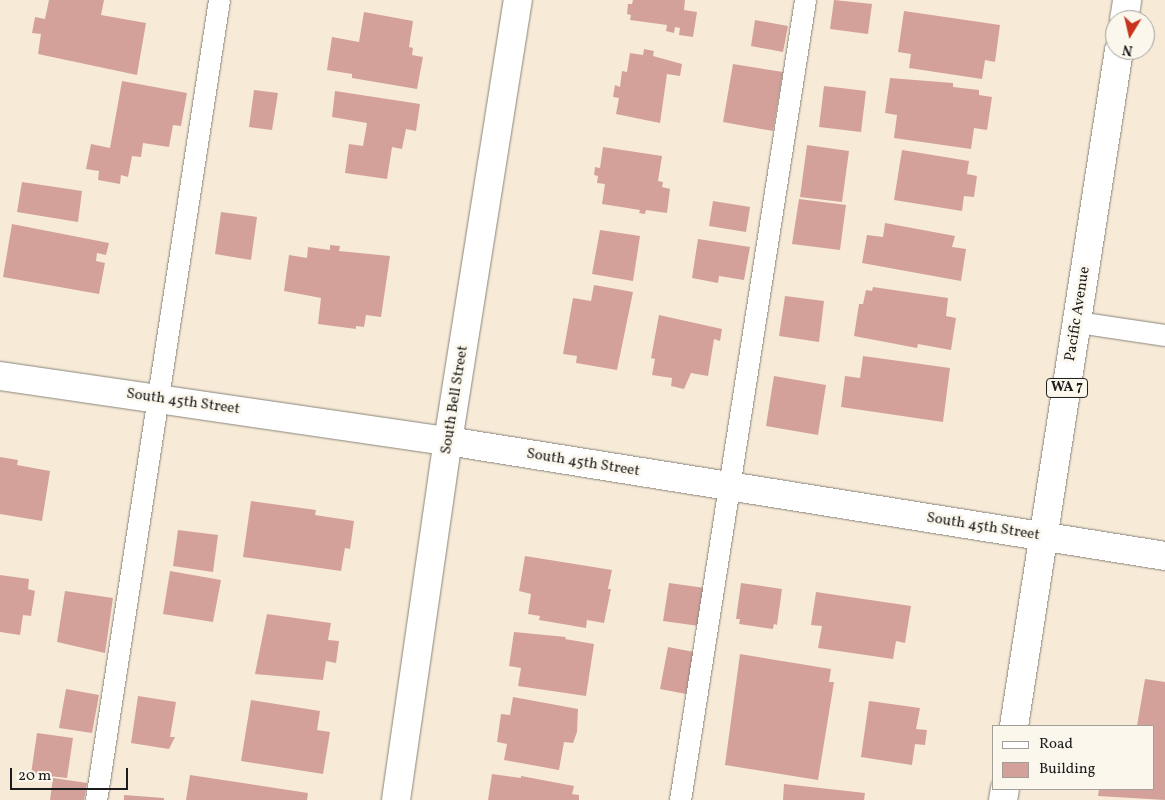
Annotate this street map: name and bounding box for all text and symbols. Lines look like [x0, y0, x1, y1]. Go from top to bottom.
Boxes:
north arrow [1105, 10, 1155, 60]
text: N [1121, 39, 1134, 60]
street label: Pacific Avenue [1062, 265, 1094, 363]
street label: South Bell Street [438, 344, 472, 456]
road number: WA 7 [1046, 376, 1088, 399]
street label: South 45th Street [125, 385, 241, 419]
street label: South 45th Street [525, 445, 641, 481]
street label: South 45th Street [925, 509, 1041, 545]
legend [992, 725, 1155, 790]
text: Road [1039, 734, 1073, 755]
scale bar [12, 758, 130, 790]
text: Building [1039, 759, 1095, 780]
text: 20 m [18, 766, 51, 787]

